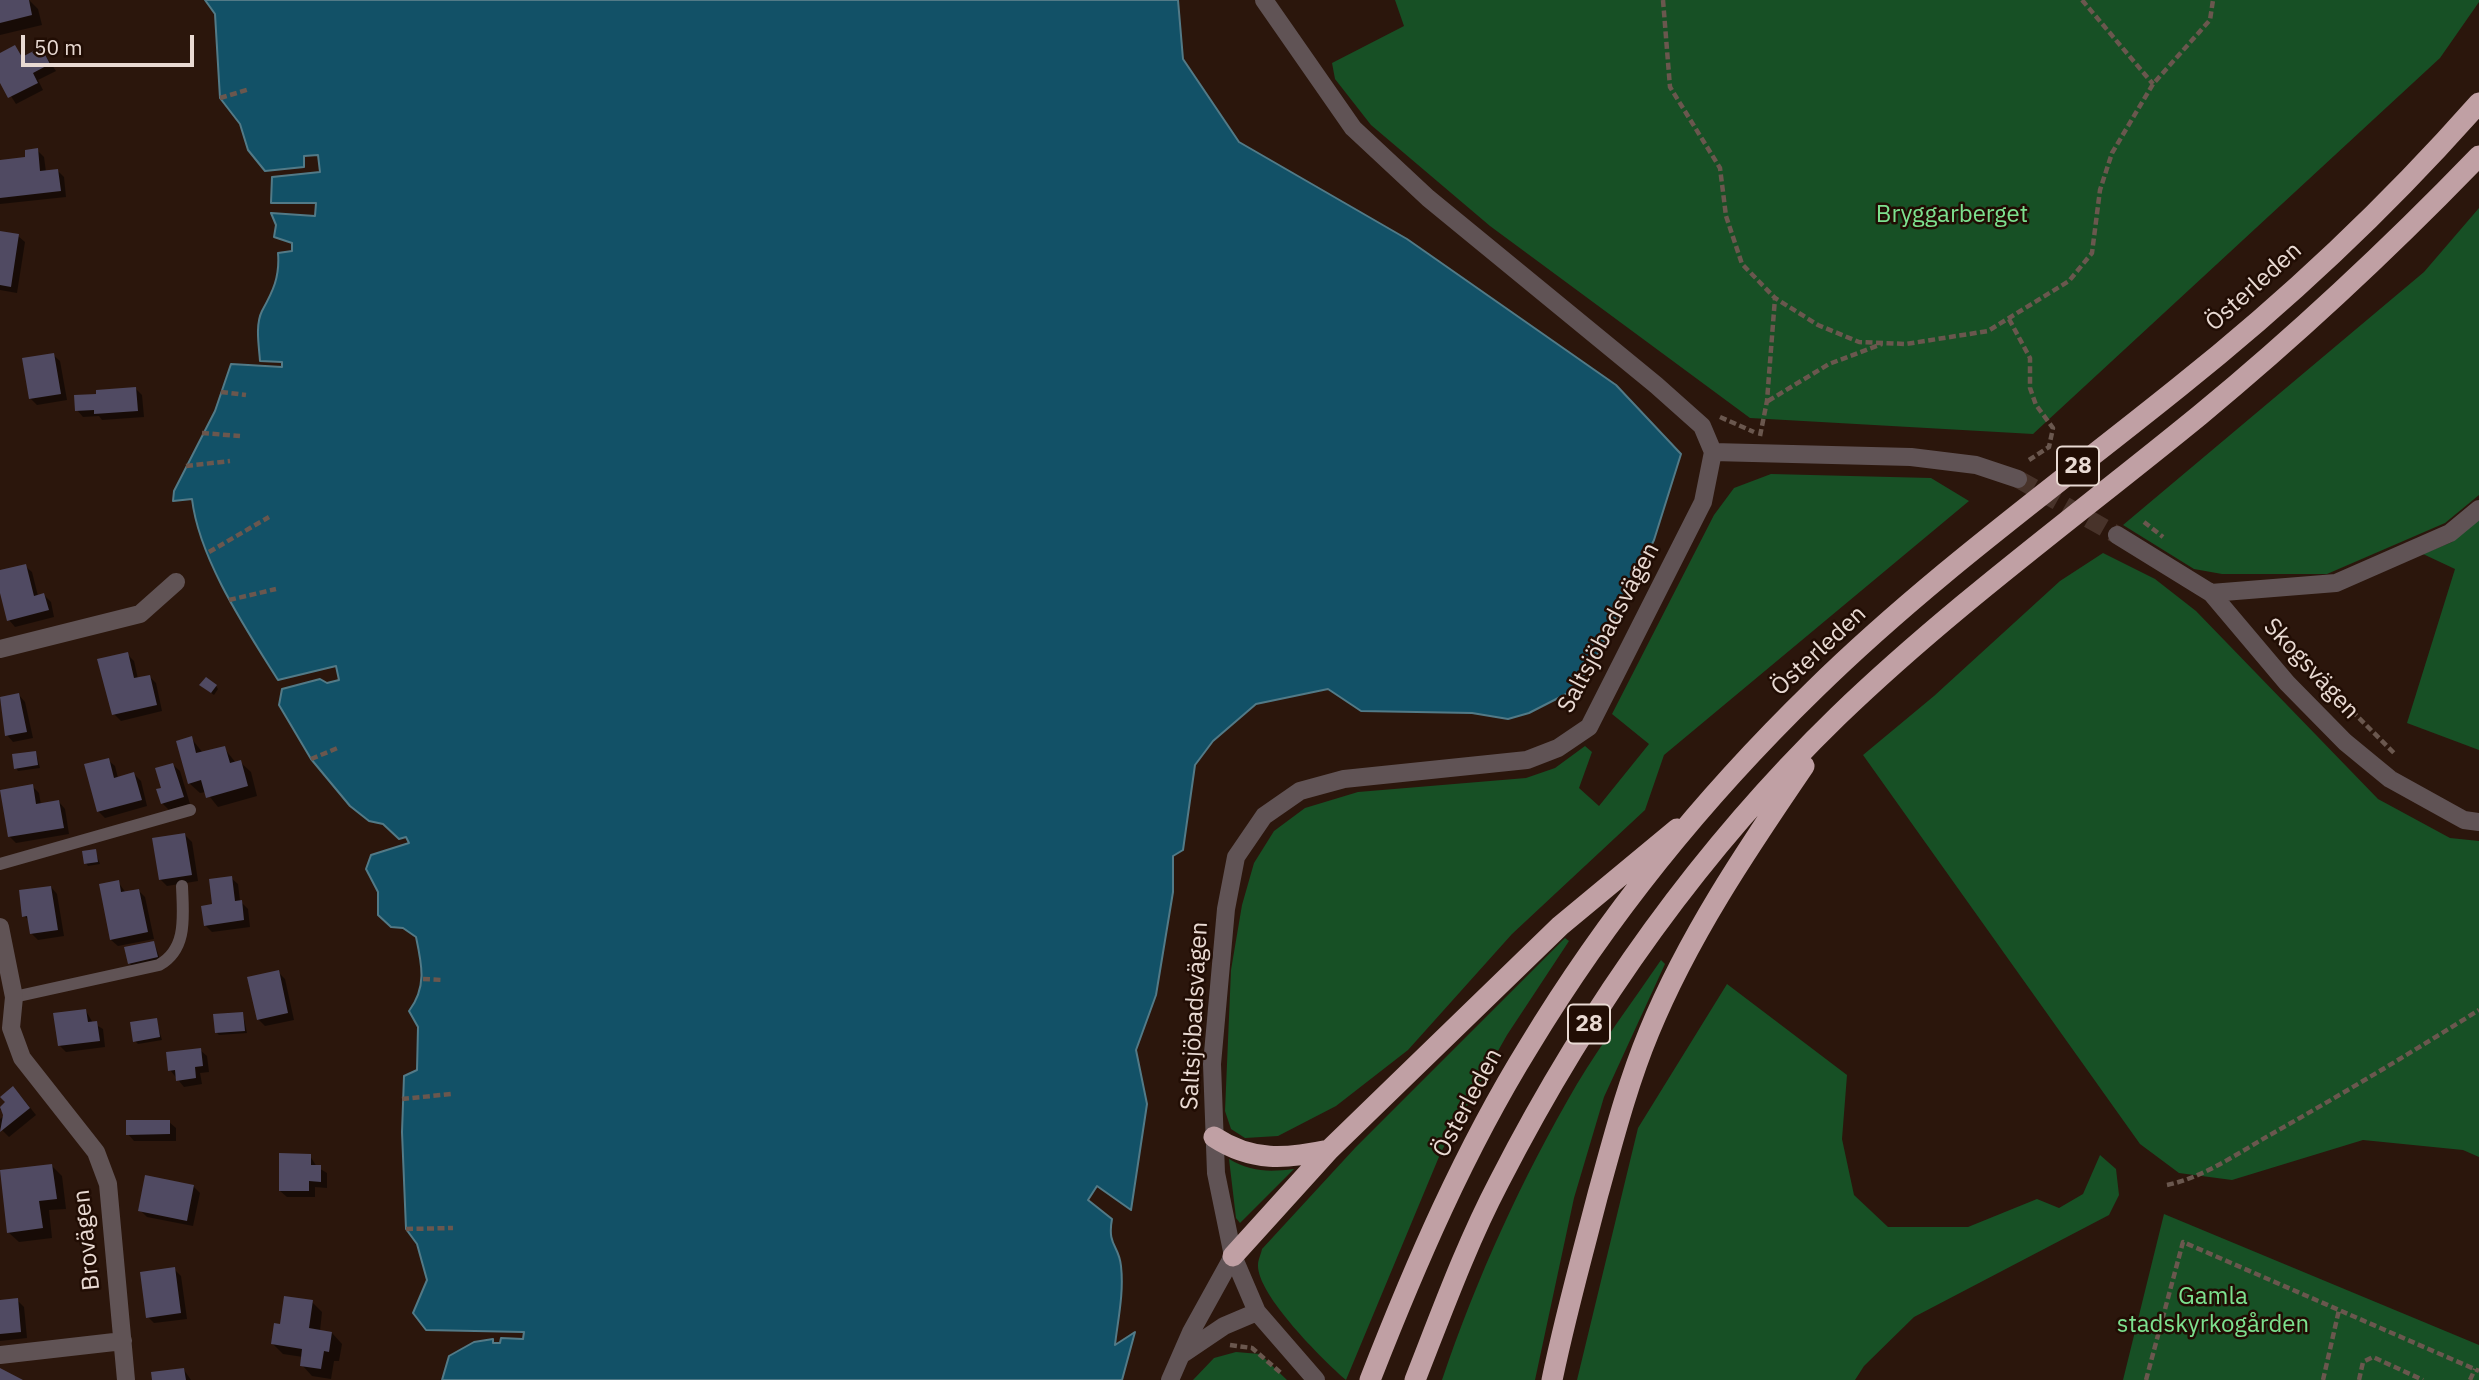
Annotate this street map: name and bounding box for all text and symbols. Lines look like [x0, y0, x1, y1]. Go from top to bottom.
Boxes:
scale bar [24, 21, 198, 65]
text: 50 m [34, 33, 83, 61]
park label: Bryggarberget [1876, 201, 2028, 229]
street label: Österleden [2200, 236, 2308, 338]
road number: 28 [2057, 446, 2099, 486]
street label: Saltsjöbadsvägen [1552, 538, 1666, 718]
street label: Österleden [1766, 600, 1872, 702]
street label: Skogsvägen [2257, 613, 2365, 725]
street label: Saltsjöbadsvägen [1176, 921, 1214, 1111]
road number: 28 [1568, 1004, 1610, 1044]
street label: Österleden [1427, 1044, 1509, 1162]
street label: Brovägen [67, 1188, 107, 1292]
park label: Gamla stadskyrkogården [2117, 1283, 2309, 1339]

